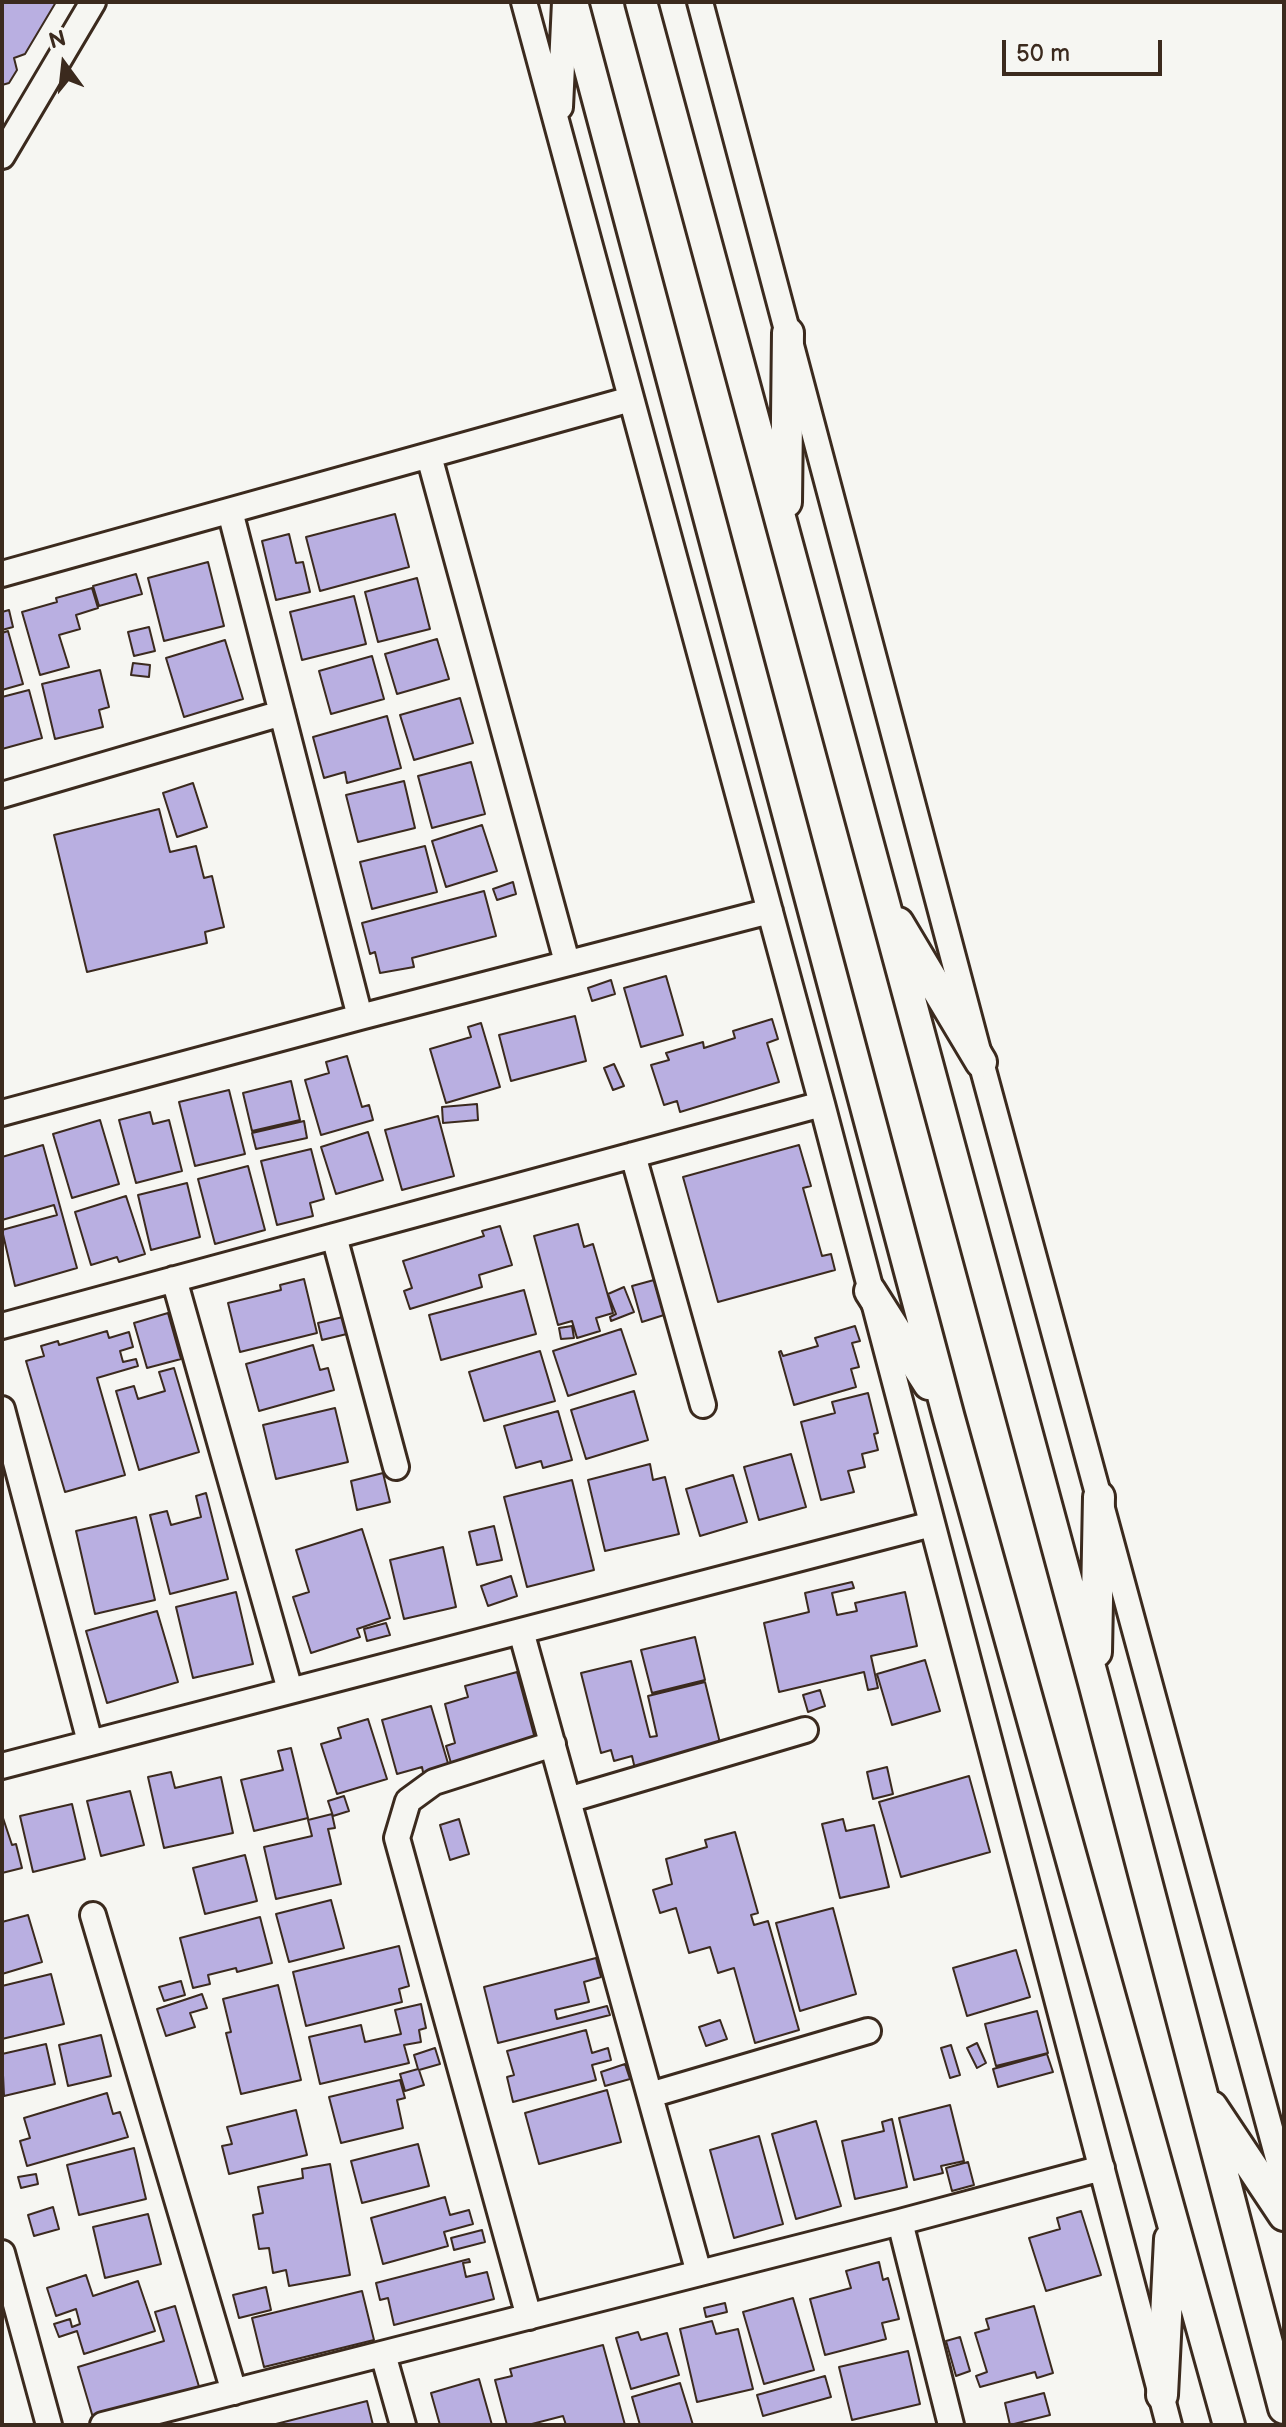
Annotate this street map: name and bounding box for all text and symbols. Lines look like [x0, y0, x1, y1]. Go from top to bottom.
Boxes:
north arrow [24, 24, 104, 104]
scale bar [1006, 24, 1166, 74]
text: N [46, 25, 69, 56]
text: 50 m [1016, 39, 1070, 68]

